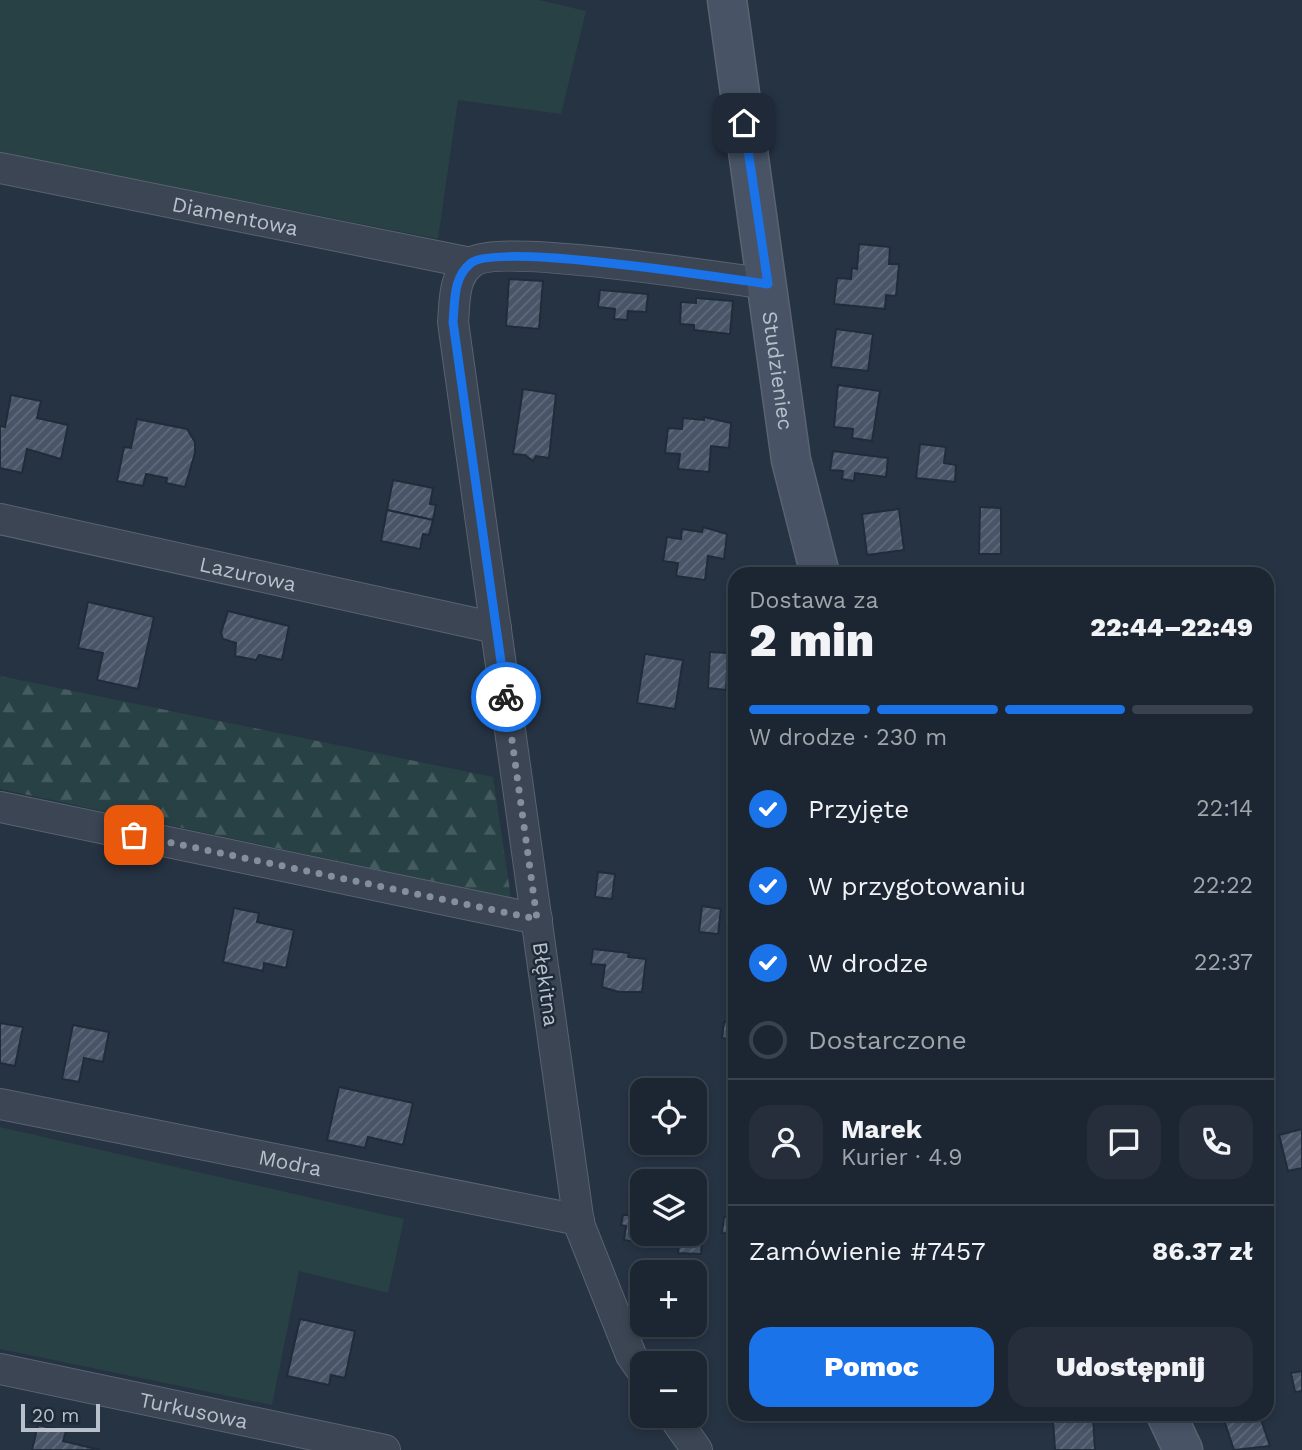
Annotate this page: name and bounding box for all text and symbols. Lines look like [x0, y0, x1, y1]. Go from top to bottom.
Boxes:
pin [714, 93, 774, 153]
icon: home [725, 104, 763, 142]
street label: Diamentowa [170, 191, 300, 240]
street label: Studzieniec [758, 309, 799, 432]
street label: Lazurowa [197, 551, 299, 596]
text: Dostawa za [749, 587, 879, 614]
text: 22:44–22:49 [1090, 612, 1253, 642]
text: 2 min [749, 613, 874, 667]
courier [471, 662, 541, 732]
icon: bike [487, 678, 525, 716]
text: W drodze · 230 m [749, 724, 947, 751]
icon: check [749, 790, 787, 828]
text: Przyjęte [808, 794, 909, 824]
text: 22:14 [1196, 795, 1253, 822]
pin [104, 805, 164, 865]
icon: bag [115, 816, 153, 854]
icon: check [749, 867, 787, 905]
text: W przygotowaniu [808, 871, 1026, 901]
text: 22:22 [1193, 872, 1253, 899]
street label: Błękitna [528, 940, 564, 1028]
icon: check [749, 944, 787, 982]
text: W drodze [808, 948, 928, 978]
text: 22:37 [1194, 949, 1253, 976]
text: Dostarczone [808, 1025, 967, 1055]
map controls [630, 1078, 707, 1428]
button: locate [630, 1078, 707, 1155]
button: person [749, 1105, 823, 1179]
button: chat [1087, 1105, 1161, 1179]
button: phone [1179, 1105, 1253, 1179]
text: Marek [841, 1114, 922, 1144]
street label: Modra [257, 1144, 324, 1181]
text: Kurier · 4.9 [841, 1144, 962, 1171]
button: layers [630, 1169, 707, 1246]
text: Zamówienie #7457 [749, 1236, 986, 1266]
text: 86.37 zł [1152, 1236, 1253, 1266]
button: + [630, 1260, 707, 1337]
button: Pomoc [749, 1327, 994, 1407]
button: Udostępnij [1008, 1327, 1253, 1407]
button: − [630, 1351, 707, 1428]
street label: Turkusowa [137, 1386, 250, 1433]
scale bar [21, 1401, 100, 1433]
text: 20 m [32, 1404, 79, 1427]

